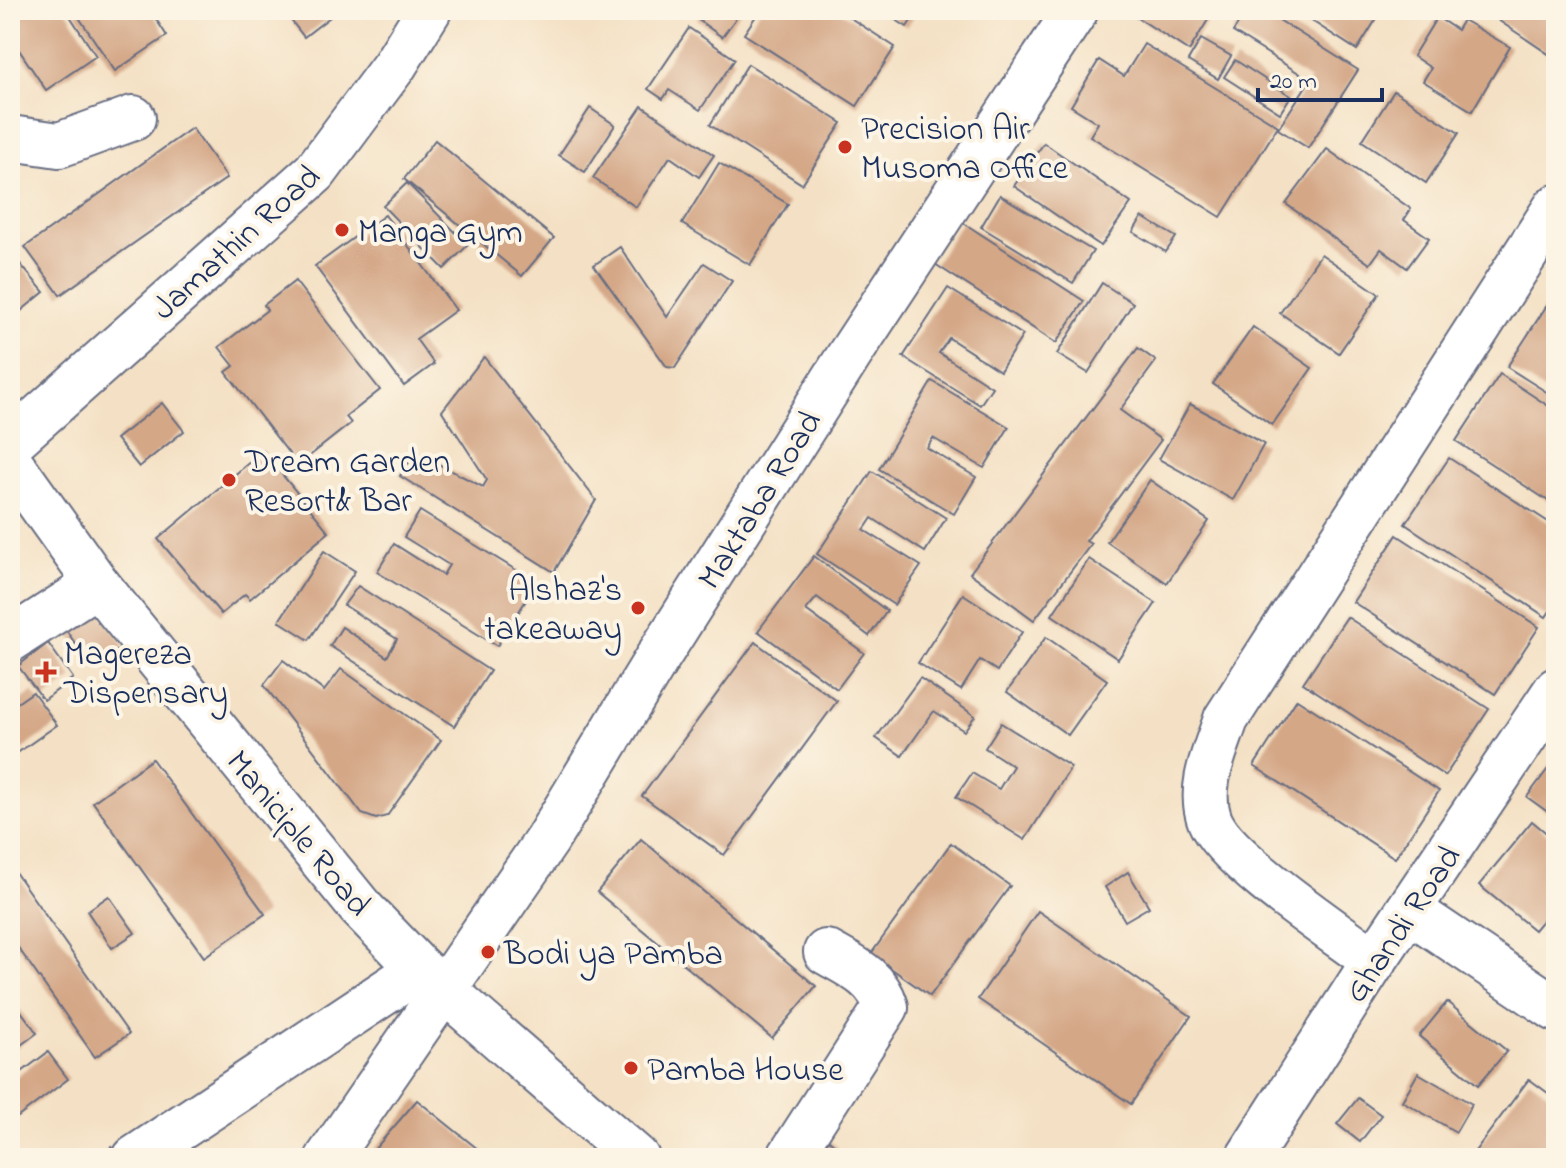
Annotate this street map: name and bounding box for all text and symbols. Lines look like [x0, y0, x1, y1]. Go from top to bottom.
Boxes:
scale bar [1258, 52, 1382, 102]
text: 20 m [1270, 65, 1317, 100]
place label: Precision Air Musoma Office [861, 106, 1069, 195]
marker: Precision Air Musoma Office [836, 138, 854, 156]
street label: Jamathin Road [142, 154, 333, 334]
place label: Manga Gym [358, 209, 523, 259]
marker: Manga Gym [333, 221, 351, 239]
street label: Maktaba Road [687, 402, 836, 600]
place label: Dream Garden Resort& Bar [244, 439, 450, 528]
marker: Dream Garden Resort& Bar [220, 471, 238, 489]
place label: Alshaz's takeaway [484, 567, 622, 656]
marker: Alshaz's takeaway [629, 599, 647, 617]
place label: Magereza Dispensary [63, 631, 228, 720]
marker: Magereza Dispensary [35, 661, 57, 683]
street label: Maniciple Road [212, 740, 382, 929]
street label: Ghandi Road [1333, 837, 1475, 1014]
place label: Bodi ya Pamba [503, 931, 723, 981]
marker: Bodi ya Pamba [479, 943, 497, 961]
place label: Pamba House [647, 1047, 844, 1097]
marker: Pamba House [622, 1059, 640, 1077]

